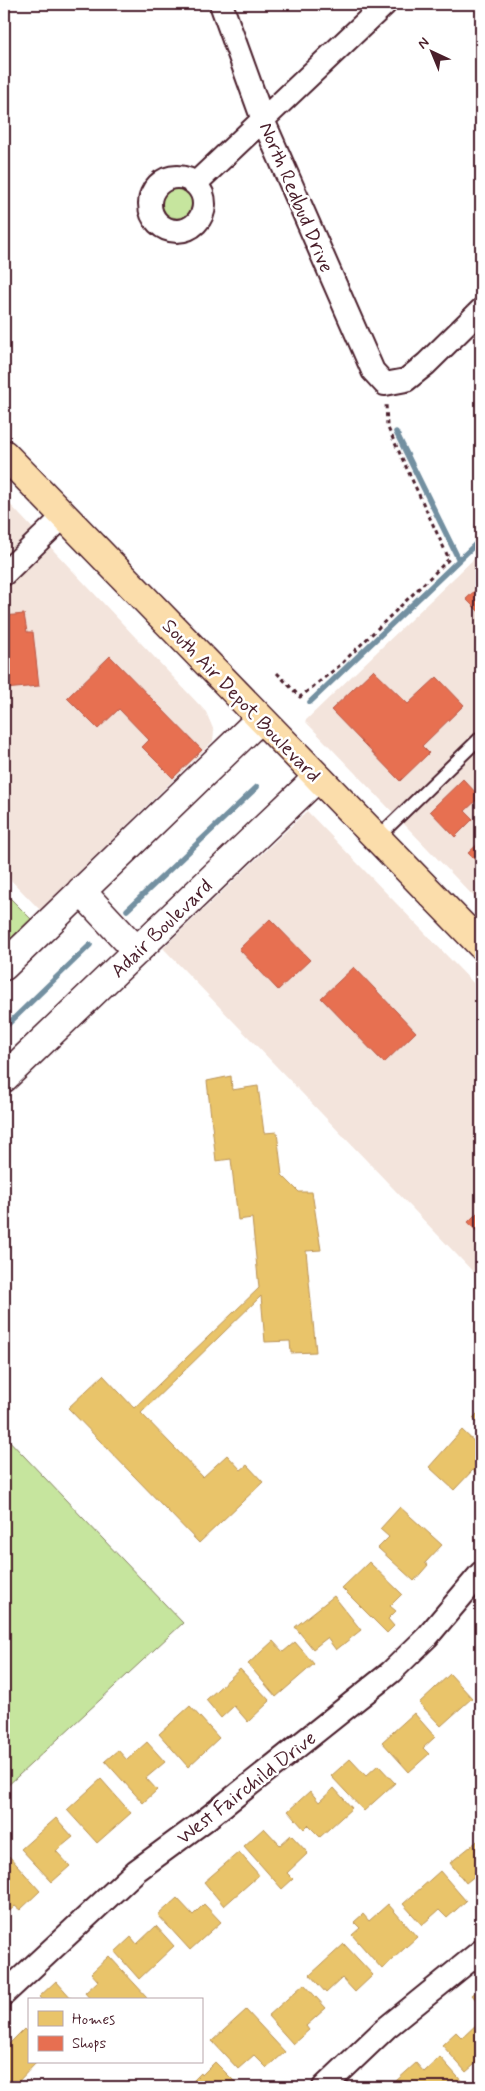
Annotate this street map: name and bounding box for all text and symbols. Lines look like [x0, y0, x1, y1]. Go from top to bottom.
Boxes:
north arrow [408, 28, 458, 78]
text: N [414, 34, 433, 53]
street label: North Redbud Drive [252, 118, 339, 277]
street label: South Air Depot Boulevard [155, 613, 326, 789]
street label: Adair Boulevard [105, 874, 219, 985]
street label: West Fairchild Drive [172, 1725, 322, 1851]
legend [28, 1998, 202, 2064]
text: Homes [72, 2010, 115, 2030]
text: Shops [72, 2034, 107, 2054]

